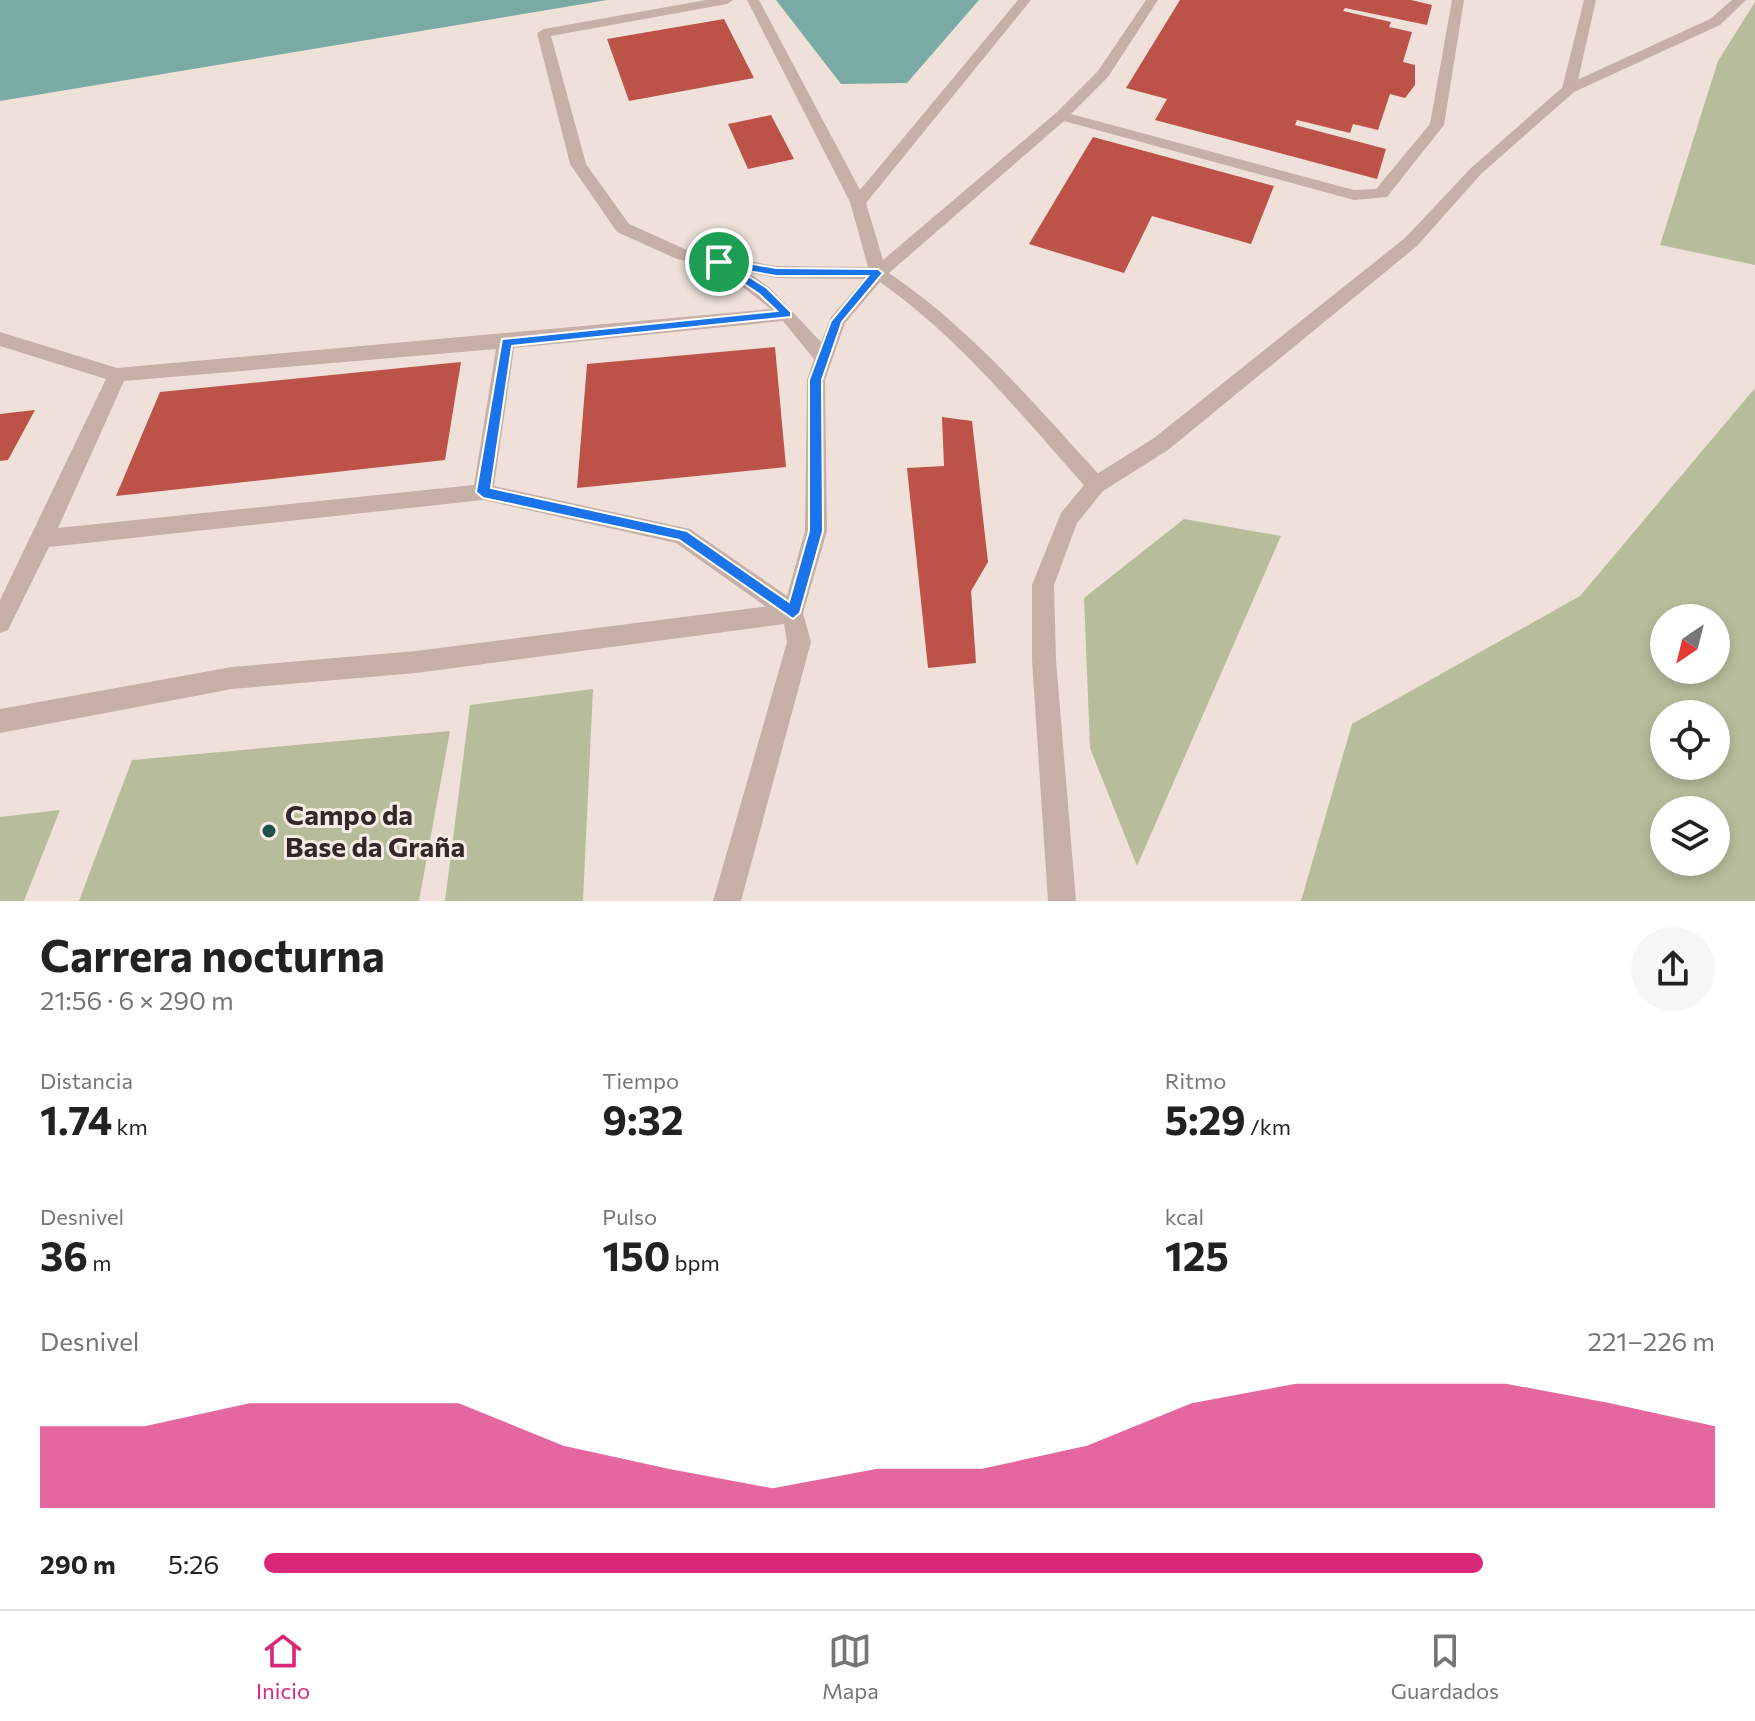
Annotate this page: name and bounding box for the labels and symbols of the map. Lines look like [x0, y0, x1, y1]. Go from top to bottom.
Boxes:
pin [685, 228, 753, 296]
north arrow [1650, 604, 1730, 684]
place label: Campo da Base da Graña [285, 797, 465, 863]
marker: Campo da Base da Graña [260, 822, 278, 840]

